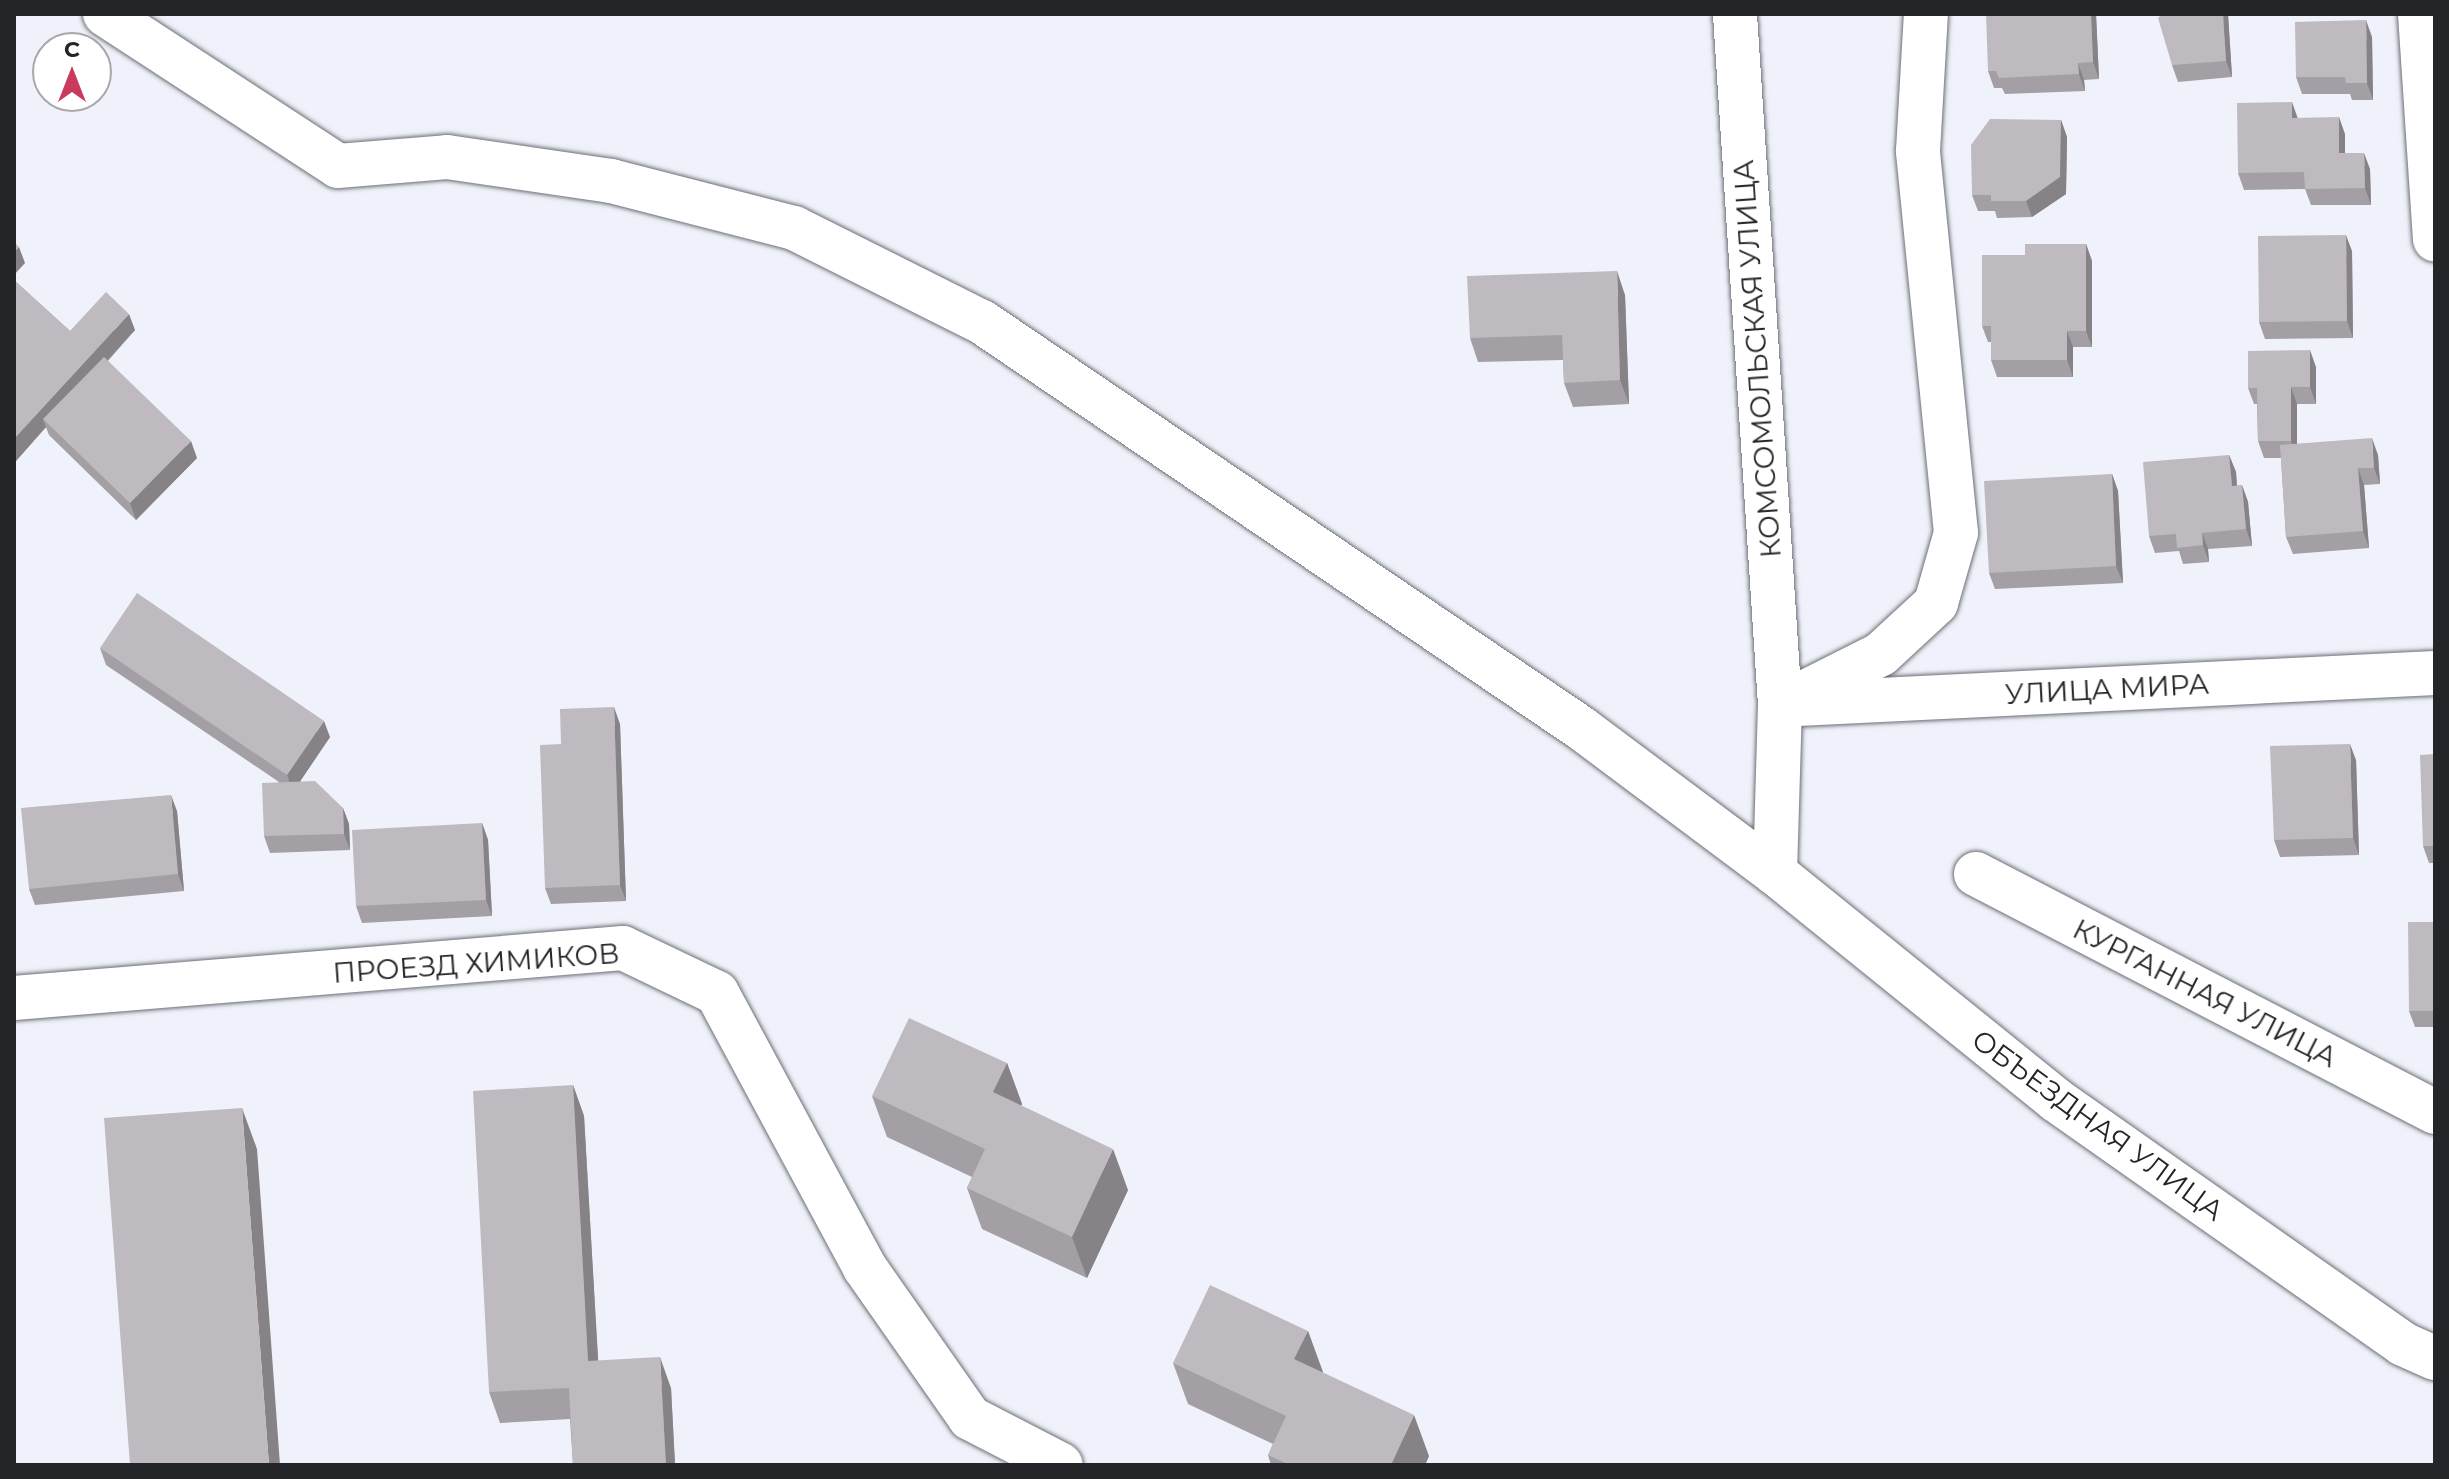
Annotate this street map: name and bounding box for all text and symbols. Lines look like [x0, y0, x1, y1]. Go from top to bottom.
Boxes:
north arrow [32, 32, 112, 112]
text: С [64, 36, 80, 63]
street label: КОМСОМОЛЬСКАЯ УЛИЦА [1726, 159, 1788, 559]
street label: УЛИЦА МИРА [2004, 667, 2210, 711]
street label: КУРГАННАЯ УЛИЦА [2067, 912, 2343, 1074]
street label: ПРОЕЗД ХИМИКОВ [332, 936, 620, 990]
street label: ОБЪЕЗДНАЯ УЛИЦА [1966, 1022, 2230, 1228]

